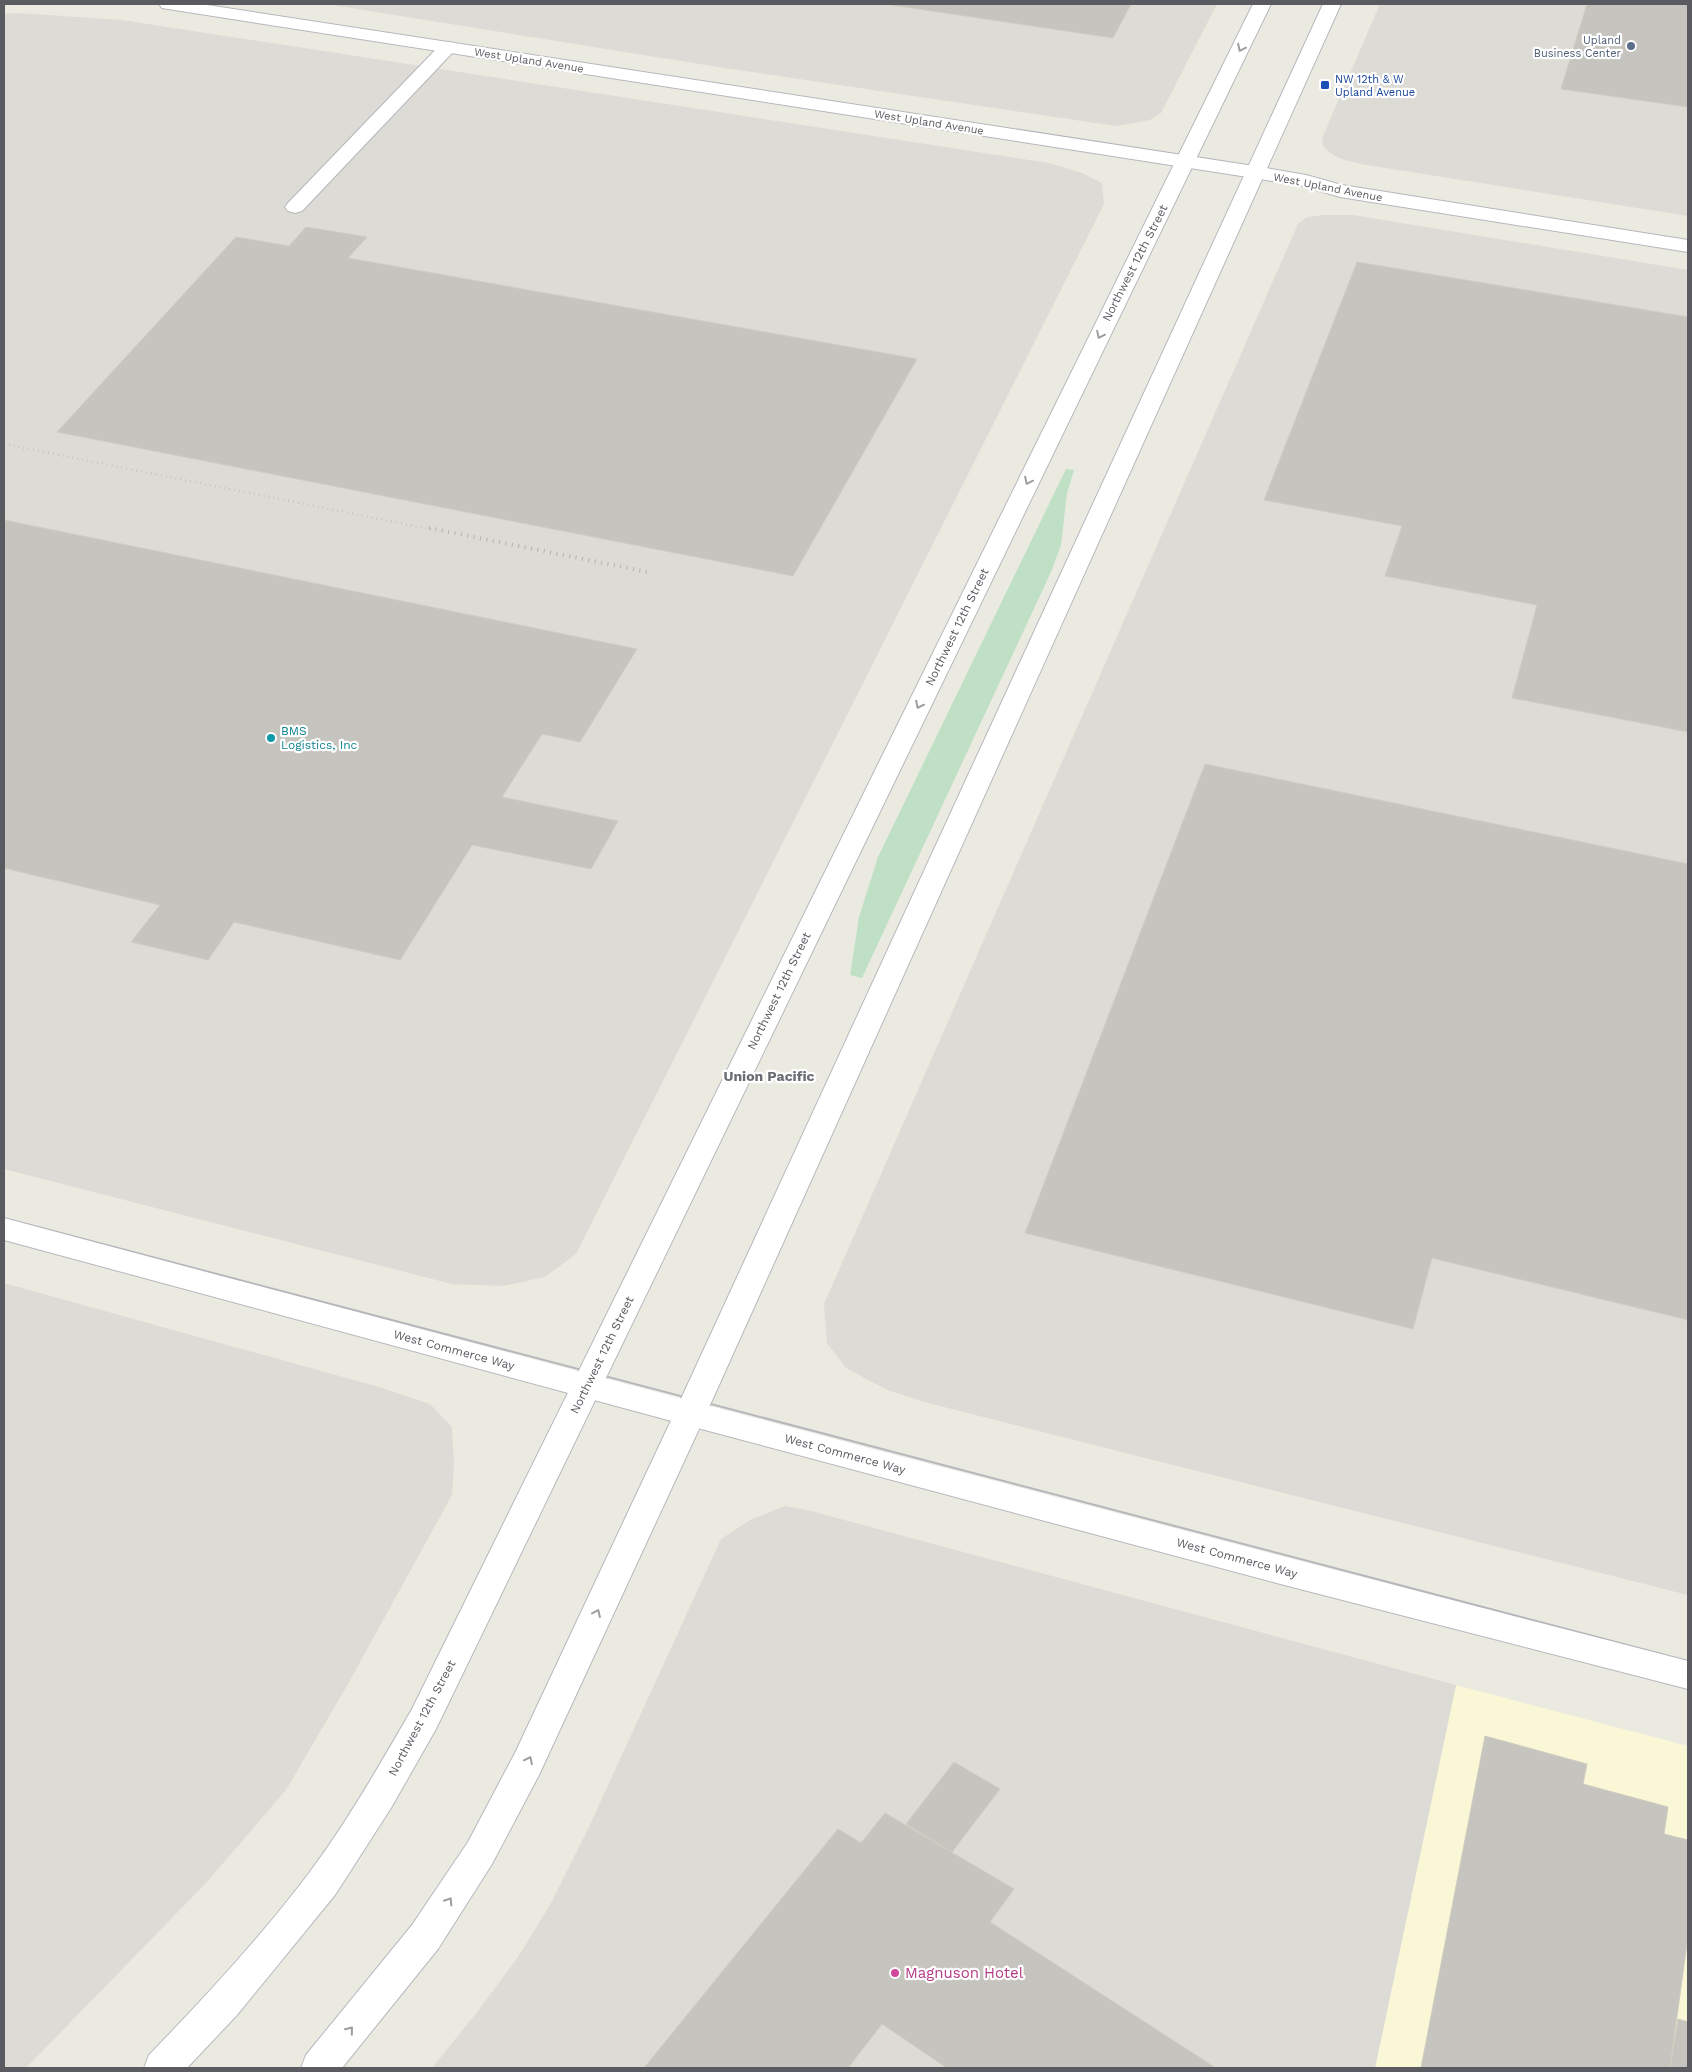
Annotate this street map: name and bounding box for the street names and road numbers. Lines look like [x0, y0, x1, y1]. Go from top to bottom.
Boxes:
street label: West Upland Avenue [473, 45, 585, 76]
street label: West Upland Avenue [873, 107, 985, 138]
street label: West Upland Avenue [1272, 171, 1384, 204]
street label: Northwest 12th Street [1099, 202, 1171, 324]
street label: Northwest 12th Street [922, 566, 992, 688]
street label: Northwest 12th Street [744, 930, 814, 1052]
street label: Northwest 12th Street [567, 1294, 637, 1416]
street label: West Commerce Way [392, 1327, 517, 1373]
street label: West Commerce Way [783, 1431, 908, 1477]
street label: West Commerce Way [1175, 1535, 1300, 1581]
street label: Northwest 12th Street [386, 1658, 458, 1778]

